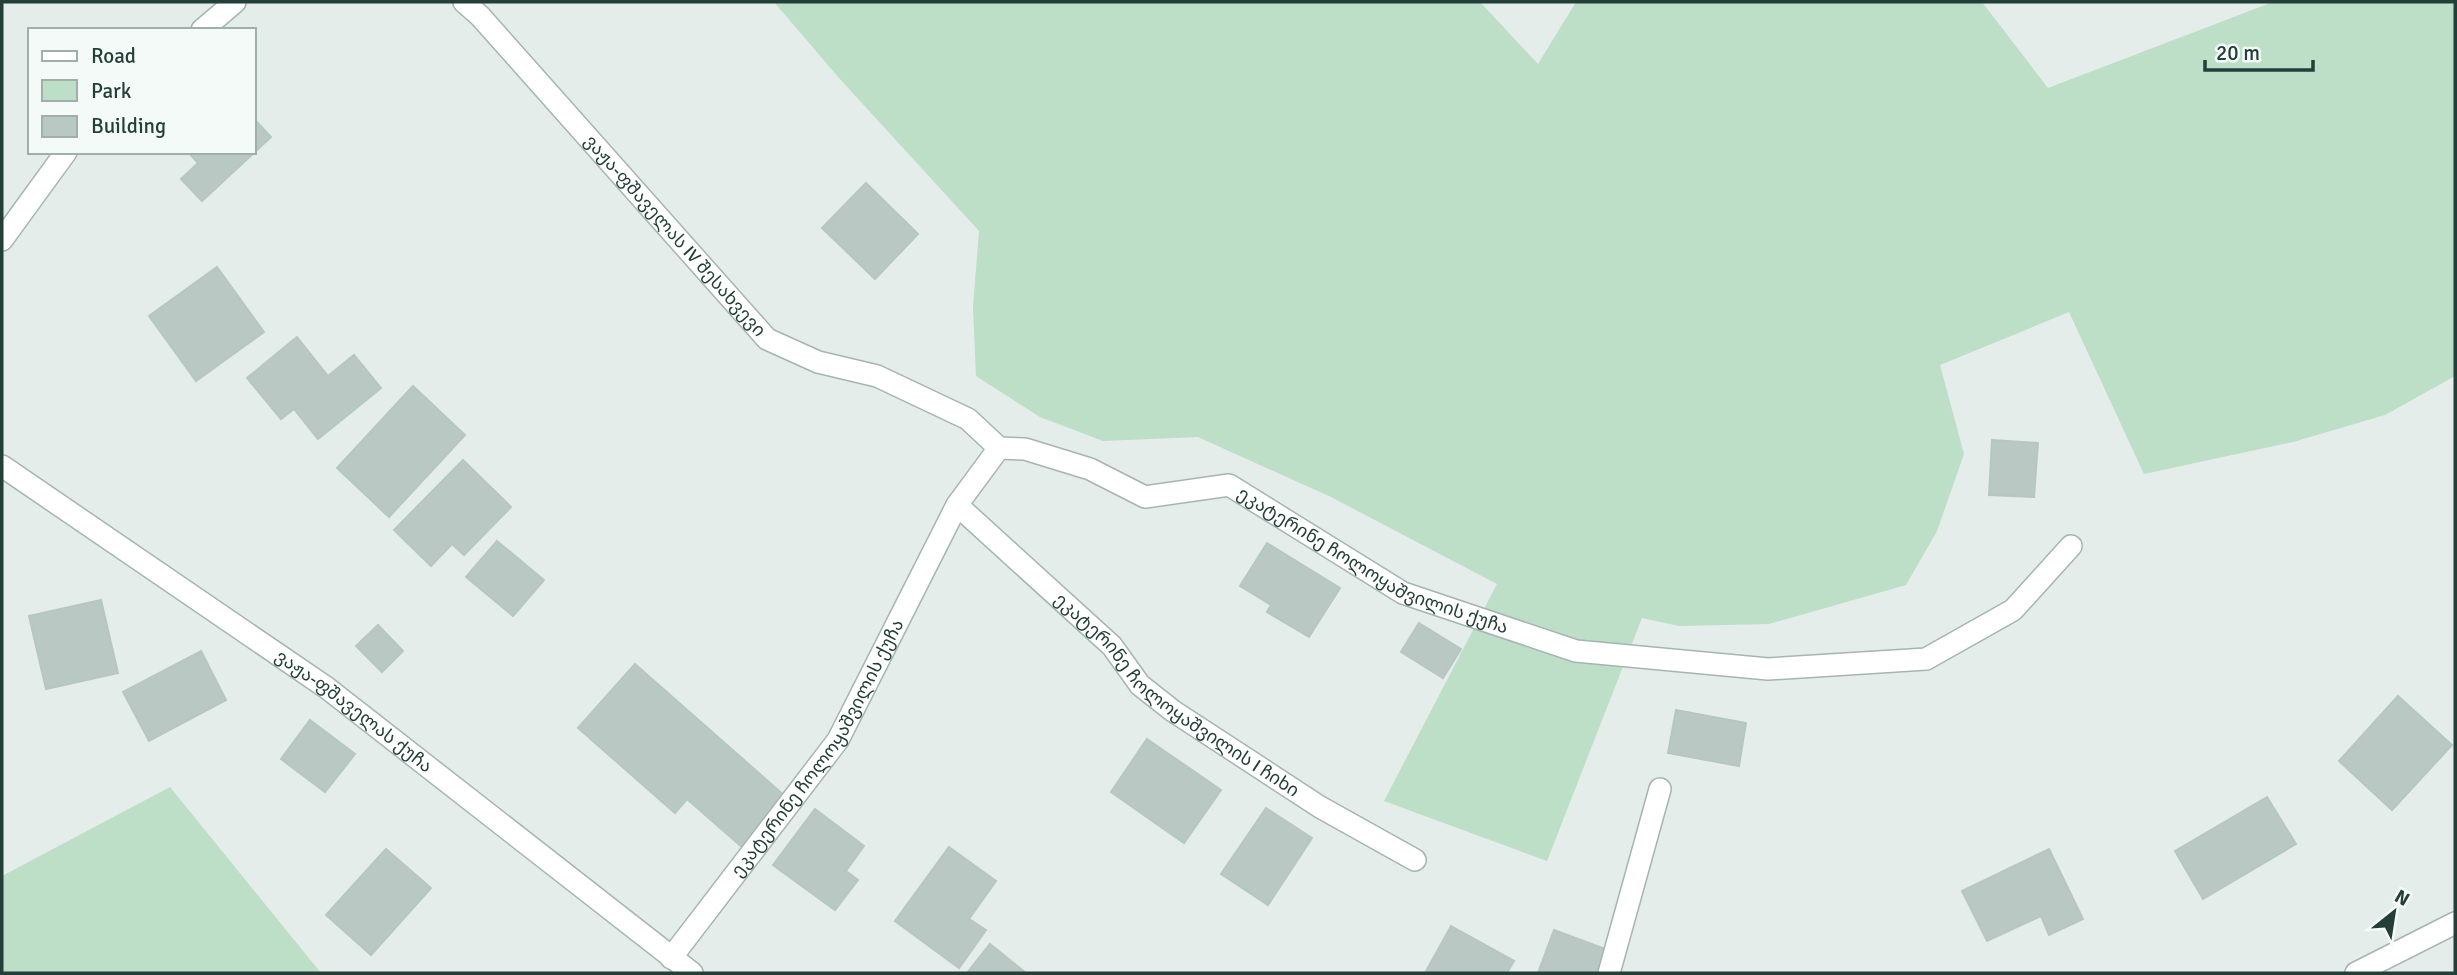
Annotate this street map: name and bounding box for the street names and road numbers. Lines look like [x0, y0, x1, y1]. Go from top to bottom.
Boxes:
street label: ვაჟა-ფშაველას IV შესახვევი [580, 130, 770, 341]
street label: ეკატერინე ჩოლოყაშვილის ქუჩა [1233, 482, 1511, 639]
street label: ეკატერინე ჩოლოყაშვილის I ჩიხი [1050, 588, 1304, 802]
street label: ეკატერინე ჩოლოყაშვილის ქუჩა [726, 616, 908, 881]
street label: ვაჟა-ფშაველას ქუჩა [271, 645, 437, 777]

